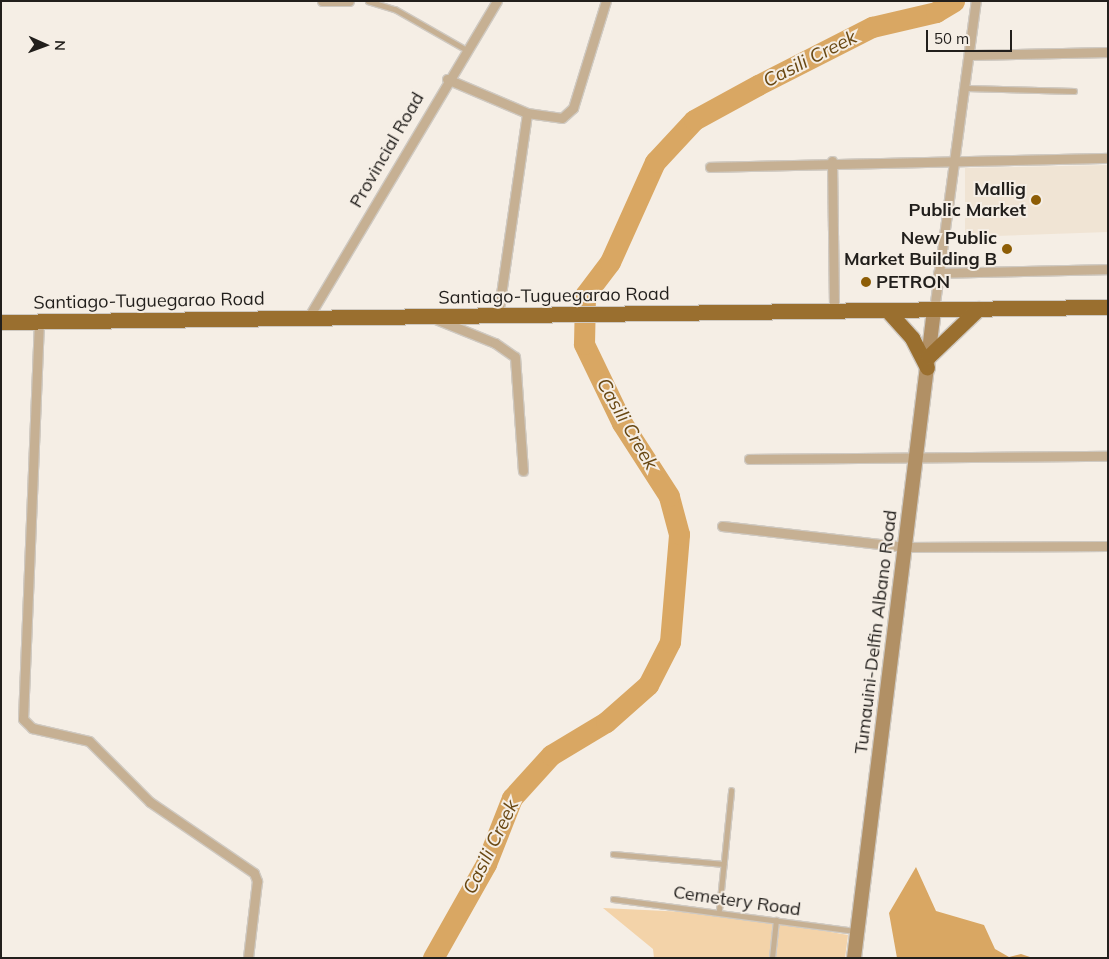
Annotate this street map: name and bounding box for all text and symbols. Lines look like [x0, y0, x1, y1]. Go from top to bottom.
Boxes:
north arrow [20, 20, 70, 70]
scale bar [929, 20, 1015, 52]
water label: Casili Creek [759, 26, 861, 92]
text: 50 m [934, 29, 969, 48]
text: N [51, 40, 69, 51]
street label: Provincial Road [345, 88, 429, 212]
place label: Mallig Public Market [909, 179, 1026, 222]
marker: Mallig Public Market [1030, 194, 1042, 206]
place label: New Public Market Building B [844, 228, 997, 270]
marker: New Public Market Building B [1001, 243, 1013, 255]
place label: PETRON [876, 271, 950, 293]
marker: PETRON [860, 276, 872, 288]
street label: Santiago-Tuguegarao Road [438, 283, 670, 309]
street label: Santiago-Tuguegarao Road [33, 288, 265, 314]
water label: Casili Creek [592, 374, 662, 474]
street label: Tumauini-Delfin Albano Road [850, 509, 902, 755]
water label: Casili Creek [458, 796, 524, 898]
street label: Cemetery Road [672, 881, 802, 921]

